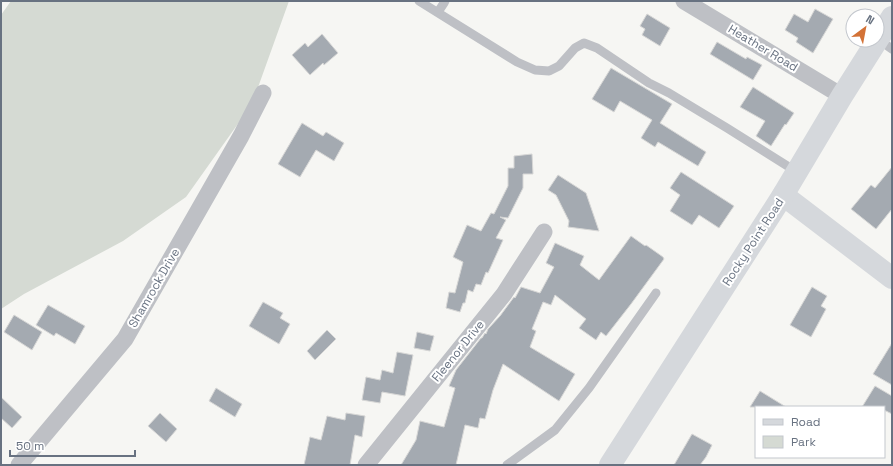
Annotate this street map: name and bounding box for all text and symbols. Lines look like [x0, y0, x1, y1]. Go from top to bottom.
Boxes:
north arrow [845, 8, 885, 48]
text: N [863, 12, 877, 27]
street label: Heather Road [725, 21, 801, 75]
street label: Rocky Point Road [719, 195, 787, 289]
street label: Shamrock Drive [125, 245, 183, 331]
street label: Fleenor Drive [428, 317, 488, 385]
legend [755, 406, 885, 458]
text: Road [791, 414, 820, 430]
scale bar [10, 432, 135, 458]
text: Park [791, 434, 816, 450]
text: 50 m [16, 438, 44, 454]

